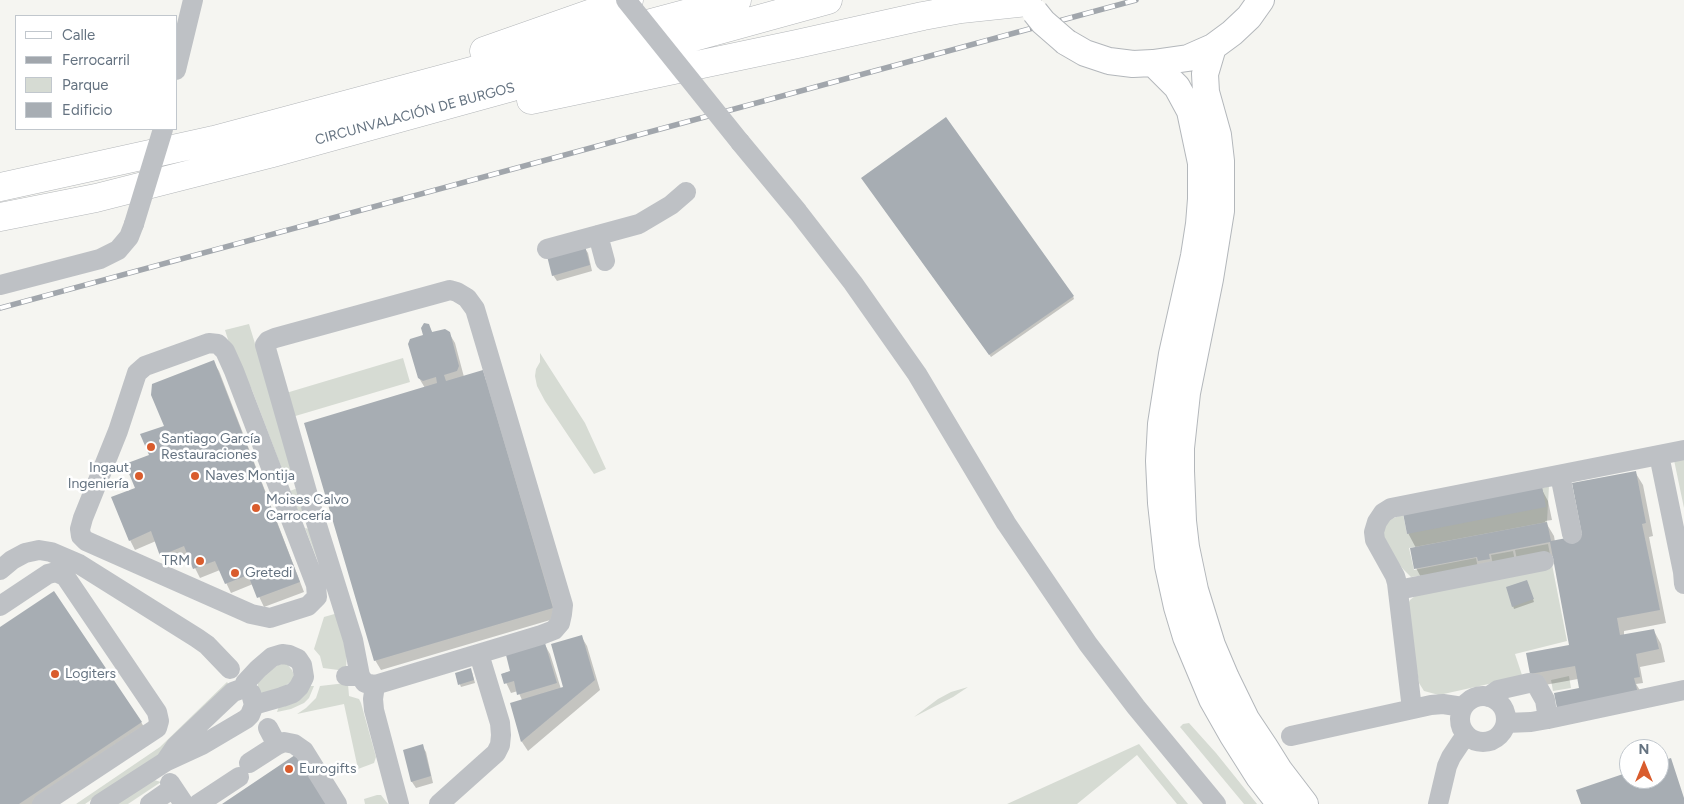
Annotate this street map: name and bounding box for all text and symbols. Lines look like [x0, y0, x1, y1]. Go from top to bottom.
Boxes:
legend [15, 15, 178, 130]
text: Calle [62, 26, 95, 44]
text: Ferrocarril [62, 51, 130, 69]
text: Parque [62, 76, 109, 94]
street label: CIRCUNVALACIÓN DE BURGOS [313, 79, 517, 149]
text: Edificio [62, 101, 112, 119]
place label: Santiago García Restauraciones [161, 431, 260, 464]
marker: Santiago García Restauraciones [145, 441, 157, 453]
place label: Ingaut Ingeniería [68, 460, 129, 492]
place label: Naves Montija [205, 468, 295, 484]
marker: Ingaut Ingeniería [133, 470, 145, 482]
marker: Naves Montija [189, 470, 201, 482]
place label: Moises Calvo Carrocería [266, 492, 349, 524]
marker: Moises Calvo Carrocería [250, 502, 262, 514]
place label: TRM [162, 553, 190, 569]
marker: TRM [194, 555, 206, 567]
place label: Gretedi [245, 565, 292, 581]
marker: Gretedi [229, 567, 241, 579]
place label: Logiters [65, 666, 116, 682]
marker: Logiters [49, 668, 61, 680]
north arrow [1619, 739, 1669, 789]
text: N [1639, 741, 1649, 758]
place label: Eurogifts [299, 761, 356, 777]
marker: Eurogifts [283, 763, 295, 775]

